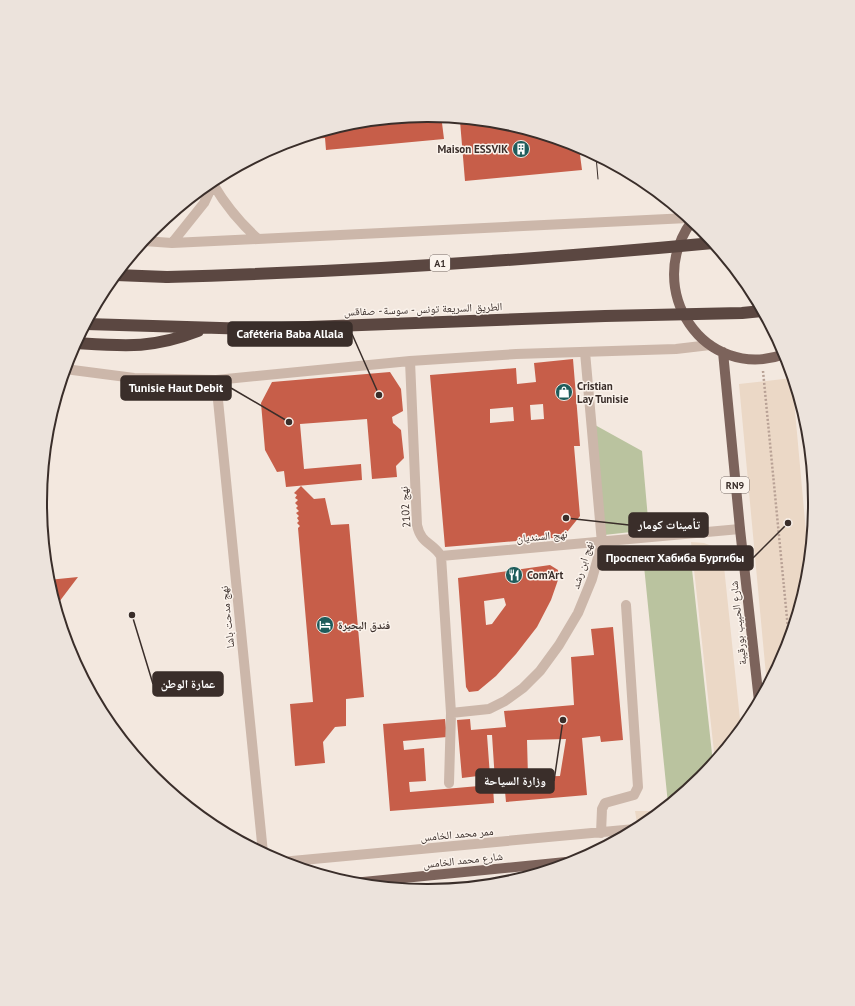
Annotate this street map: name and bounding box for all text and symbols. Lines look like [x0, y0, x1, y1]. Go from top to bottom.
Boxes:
building icon: Maison ESSVIK [511, 139, 531, 159]
place label: Maison ESSVIK [437, 142, 508, 156]
road number: A1 [430, 255, 450, 271]
street label: الطريق السريعة تونس - سوسة - صفاقس [344, 299, 502, 319]
callout: Cafétéria Baba Allala [228, 322, 352, 346]
text: Cafétéria Baba Allala [237, 326, 343, 341]
callout: Tunisie Haut Debit [121, 376, 231, 400]
place label: Cristian Lay Tunisie [577, 379, 629, 406]
text: Tunisie Haut Debit [129, 380, 224, 395]
shop icon: Cristian Lay Tunisie [554, 382, 574, 402]
road number: RN9 [721, 477, 749, 493]
street label: نهج 2102 [397, 486, 413, 528]
callout: تأمينات كومار [629, 513, 708, 537]
text: تأمينات كومار [637, 517, 701, 532]
street label: نهج السنديان [516, 527, 568, 545]
street label: نهج ابن رشد [568, 539, 596, 591]
callout: Проспект Хабиба Бургибы [598, 546, 753, 570]
text: Проспект Хабиба Бургибы [606, 550, 744, 565]
restaurant icon: Com’Art [504, 565, 524, 585]
place label: Com’Art [527, 568, 563, 582]
street label: شارع الحبيب بورقيبة [727, 580, 749, 666]
street label: نهج مدحت باشا [217, 585, 237, 649]
hotel icon: فندق البحيرة [315, 615, 335, 635]
place label: فندق البحيرة [338, 618, 390, 633]
callout: عمارة الوطن [153, 672, 223, 696]
text: عمارة الوطن [161, 676, 215, 692]
callout: وزارة السياحة [476, 769, 554, 793]
text: وزارة السياحة [484, 773, 546, 788]
street label: ممر محمد الخامس [420, 824, 494, 844]
street label: شارع محمد الخامس [422, 849, 504, 871]

